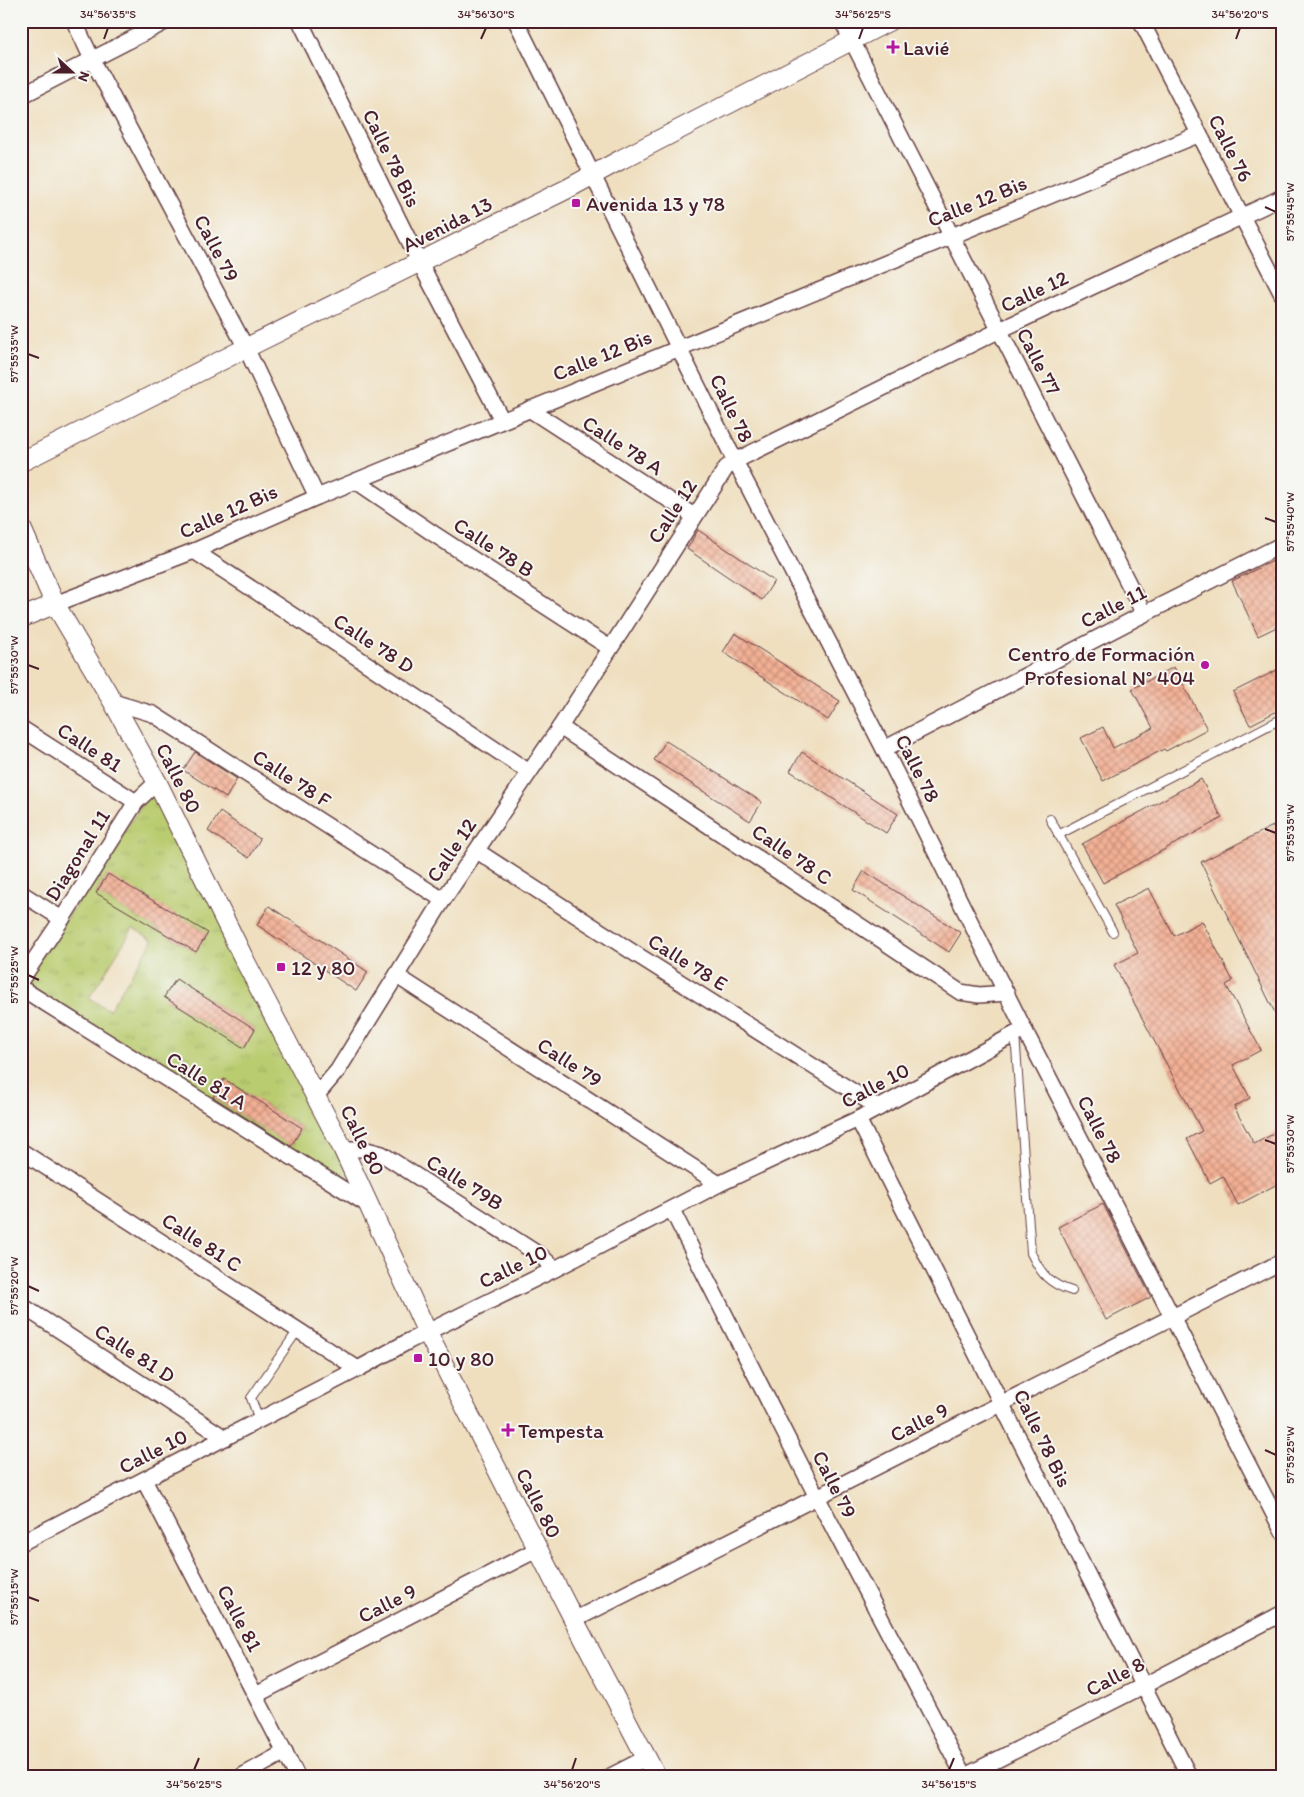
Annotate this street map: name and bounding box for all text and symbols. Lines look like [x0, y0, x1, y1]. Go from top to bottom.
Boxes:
text: 34°56'35"S [80, 7, 136, 21]
text: 34°56'30"S [457, 7, 515, 21]
text: 34°56'25"S [835, 7, 891, 21]
text: 34°56'20"S [1211, 7, 1269, 21]
place label: Lavié [903, 35, 950, 60]
marker: Lavié [887, 41, 899, 53]
north arrow [48, 48, 98, 98]
text: N [74, 69, 93, 84]
street label: Calle 78 Bis [358, 105, 426, 211]
street label: Calle 76 [1203, 110, 1259, 186]
street label: Calle 12 Bis [924, 170, 1030, 232]
text: 57°55'45"W [1283, 183, 1297, 241]
street label: Avenida 13 [398, 191, 496, 257]
place label: Avenida 13 y 78 [586, 191, 725, 216]
marker: Avenida 13 y 78 [570, 197, 582, 209]
street label: Calle 79 [189, 210, 245, 286]
street label: Calle 12 [996, 264, 1072, 318]
street label: Calle 77 [1012, 323, 1066, 399]
street label: Calle 12 Bis [549, 324, 655, 386]
text: 57°55'35"W [7, 325, 21, 383]
street label: Calle 78 [705, 370, 759, 446]
street label: Calle 78 A [578, 410, 668, 481]
street label: Calle 12 [642, 474, 702, 548]
street label: Calle 12 Bis [175, 478, 281, 544]
text: 57°55'40"W [1283, 492, 1297, 552]
street label: Calle 78 B [449, 512, 539, 582]
street label: Calle 11 [1076, 579, 1150, 633]
street label: Calle 78 D [329, 608, 419, 678]
text: 57°55'30"W [7, 635, 21, 695]
place label: Centro de Formación Profesional N° 404 [1008, 641, 1195, 690]
marker: Centro de Formación Profesional N° 404 [1199, 659, 1211, 671]
street label: Calle 81 [53, 717, 127, 777]
street label: Calle 78 [890, 730, 946, 806]
street label: Calle 80 [151, 739, 207, 817]
street label: Calle 78 F [248, 743, 336, 813]
street label: Diagonal 11 [39, 804, 115, 905]
text: 57°55'35"W [1283, 804, 1297, 862]
street label: Calle 12 [421, 813, 481, 887]
street label: Calle 78 C [747, 818, 837, 890]
street label: Calle 78 E [644, 928, 732, 996]
text: 57°55'25"W [7, 946, 21, 1004]
place label: 12 y 80 [291, 955, 356, 980]
marker: 12 y 80 [275, 961, 287, 973]
street label: Calle 79 [533, 1032, 607, 1092]
street label: Calle 81 A [162, 1045, 252, 1115]
street label: Calle 10 [837, 1057, 913, 1113]
street label: Calle 78 [1072, 1091, 1128, 1167]
street label: Calle 80 [335, 1101, 391, 1179]
text: 57°55'30"W [1283, 1114, 1297, 1174]
street label: Calle 79B [422, 1149, 508, 1215]
street label: Calle 81 C [157, 1207, 247, 1277]
street label: Calle 10 [474, 1239, 552, 1293]
text: 57°55'20"W [7, 1257, 21, 1315]
street label: Calle 81 D [90, 1318, 180, 1388]
place label: 10 y 80 [428, 1346, 494, 1371]
marker: 10 y 80 [412, 1352, 424, 1364]
street label: Calle 78 Bis [1009, 1385, 1077, 1491]
street label: Calle 9 [886, 1397, 952, 1447]
place label: Tempesta [518, 1418, 604, 1443]
street label: Calle 10 [114, 1423, 192, 1479]
marker: Tempesta [502, 1424, 514, 1436]
text: 57°55'25"W [1283, 1426, 1297, 1484]
street label: Calle 79 [807, 1446, 863, 1522]
street label: Calle 80 [511, 1464, 567, 1542]
text: 57°55'15"W [7, 1568, 21, 1626]
street label: Calle 9 [354, 1578, 420, 1628]
street label: Calle 81 [212, 1580, 268, 1656]
street label: Calle 8 [1081, 1651, 1149, 1701]
text: 34°56'25"S [166, 1777, 222, 1791]
text: 34°56'20"S [543, 1777, 601, 1791]
text: 34°56'15"S [921, 1777, 977, 1791]

